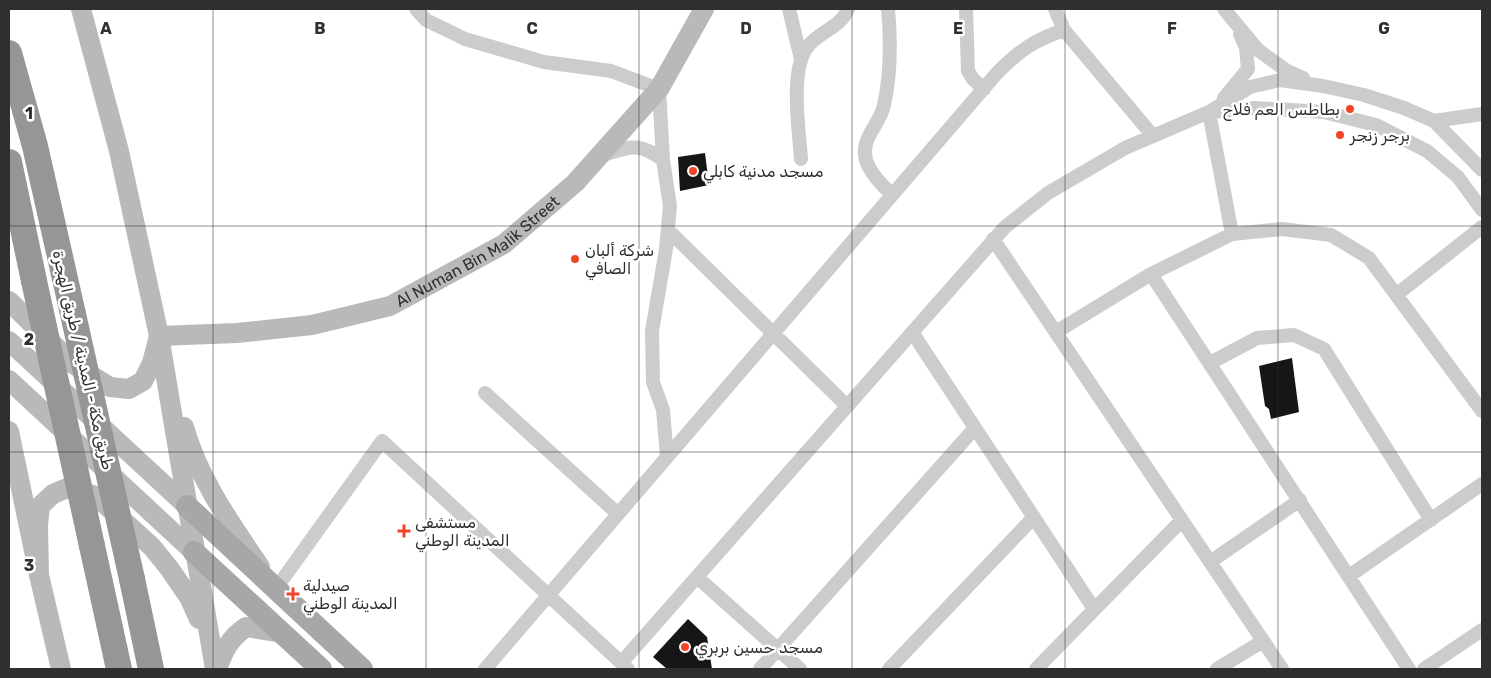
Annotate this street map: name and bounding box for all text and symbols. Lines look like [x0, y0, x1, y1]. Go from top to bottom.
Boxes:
text: A [100, 19, 112, 38]
text: B [314, 19, 326, 38]
text: C [526, 19, 538, 38]
text: D [740, 19, 752, 38]
text: E [953, 19, 963, 38]
text: F [1167, 19, 1177, 38]
text: G [1378, 19, 1390, 38]
place label: بطاطس العم فلاح [1222, 100, 1340, 121]
marker: بطاطس العم فلاح [1344, 103, 1356, 115]
text: 1 [25, 104, 33, 123]
place label: برجر زنجر [1349, 126, 1410, 146]
marker: برجر زنجر [1334, 129, 1346, 141]
place label: مسجد مدنية كابلي [703, 162, 823, 184]
marker: مسجد مدنية كابلي [687, 165, 699, 177]
street label: Al Numan Bin Malik Street [392, 191, 563, 311]
place label: شركة ألبان الصافي [585, 241, 654, 281]
street label: طريق مكة - المدينة / طريق الهجرة [48, 248, 118, 472]
marker: شركة ألبان الصافي [569, 253, 581, 265]
text: 2 [24, 330, 34, 349]
place label: مستشفى المدينة الوطني [415, 513, 510, 553]
marker: مستشفى المدينة الوطني [397, 524, 411, 538]
text: 3 [24, 556, 34, 575]
place label: صيدلية المدينة الوطني [303, 576, 398, 616]
marker: صيدلية المدينة الوطني [287, 588, 299, 600]
place label: مسجد حسين بربري [695, 638, 823, 659]
marker: مسجد حسين بربري [679, 641, 691, 653]

